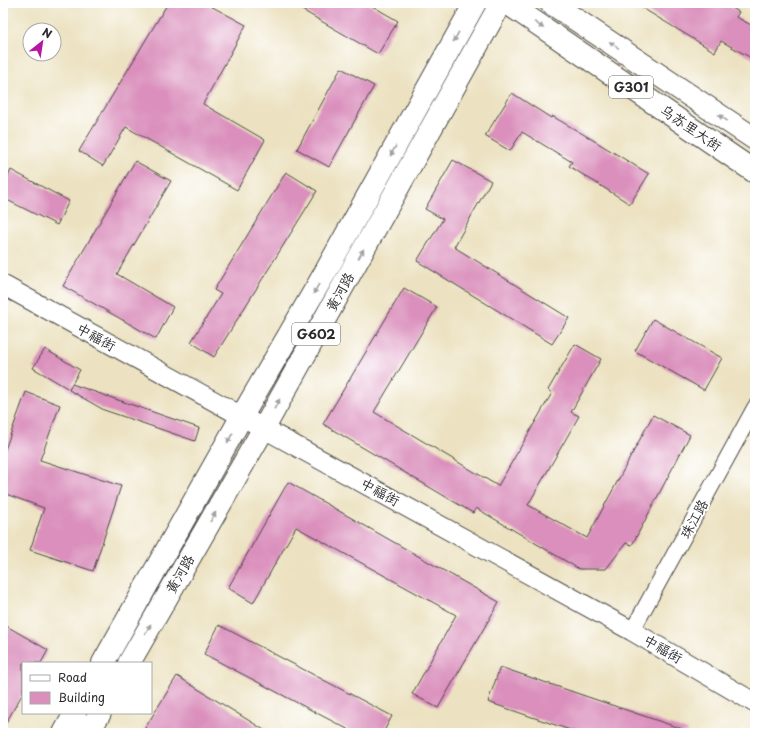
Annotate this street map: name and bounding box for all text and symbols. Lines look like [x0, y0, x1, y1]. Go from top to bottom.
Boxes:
one-way arrow [534, 21, 544, 29]
north arrow [22, 22, 62, 62]
text: N [39, 23, 56, 43]
one-way arrow [452, 31, 459, 43]
one-way arrow [609, 42, 620, 49]
road number: G301 [609, 76, 653, 98]
street label: 乌苏里大街 [656, 99, 726, 156]
one-way arrow [717, 114, 728, 121]
one-way arrow [389, 145, 396, 157]
one-way arrow [358, 248, 365, 259]
street label: 黄河路 [320, 268, 359, 315]
one-way arrow [312, 283, 319, 294]
street label: 中福街 [73, 317, 120, 356]
road number: G602 [292, 323, 340, 345]
one-way arrow [274, 398, 281, 410]
one-way arrow [226, 432, 233, 444]
street label: 中福街 [357, 472, 404, 511]
street label: 珠江路 [674, 495, 713, 542]
one-way arrow [209, 511, 216, 522]
street label: 黄河路 [160, 550, 199, 597]
one-way arrow [145, 623, 152, 635]
street label: 中福街 [640, 629, 687, 668]
legend [22, 662, 152, 714]
text: Road [58, 668, 87, 686]
text: Building [58, 688, 105, 706]

